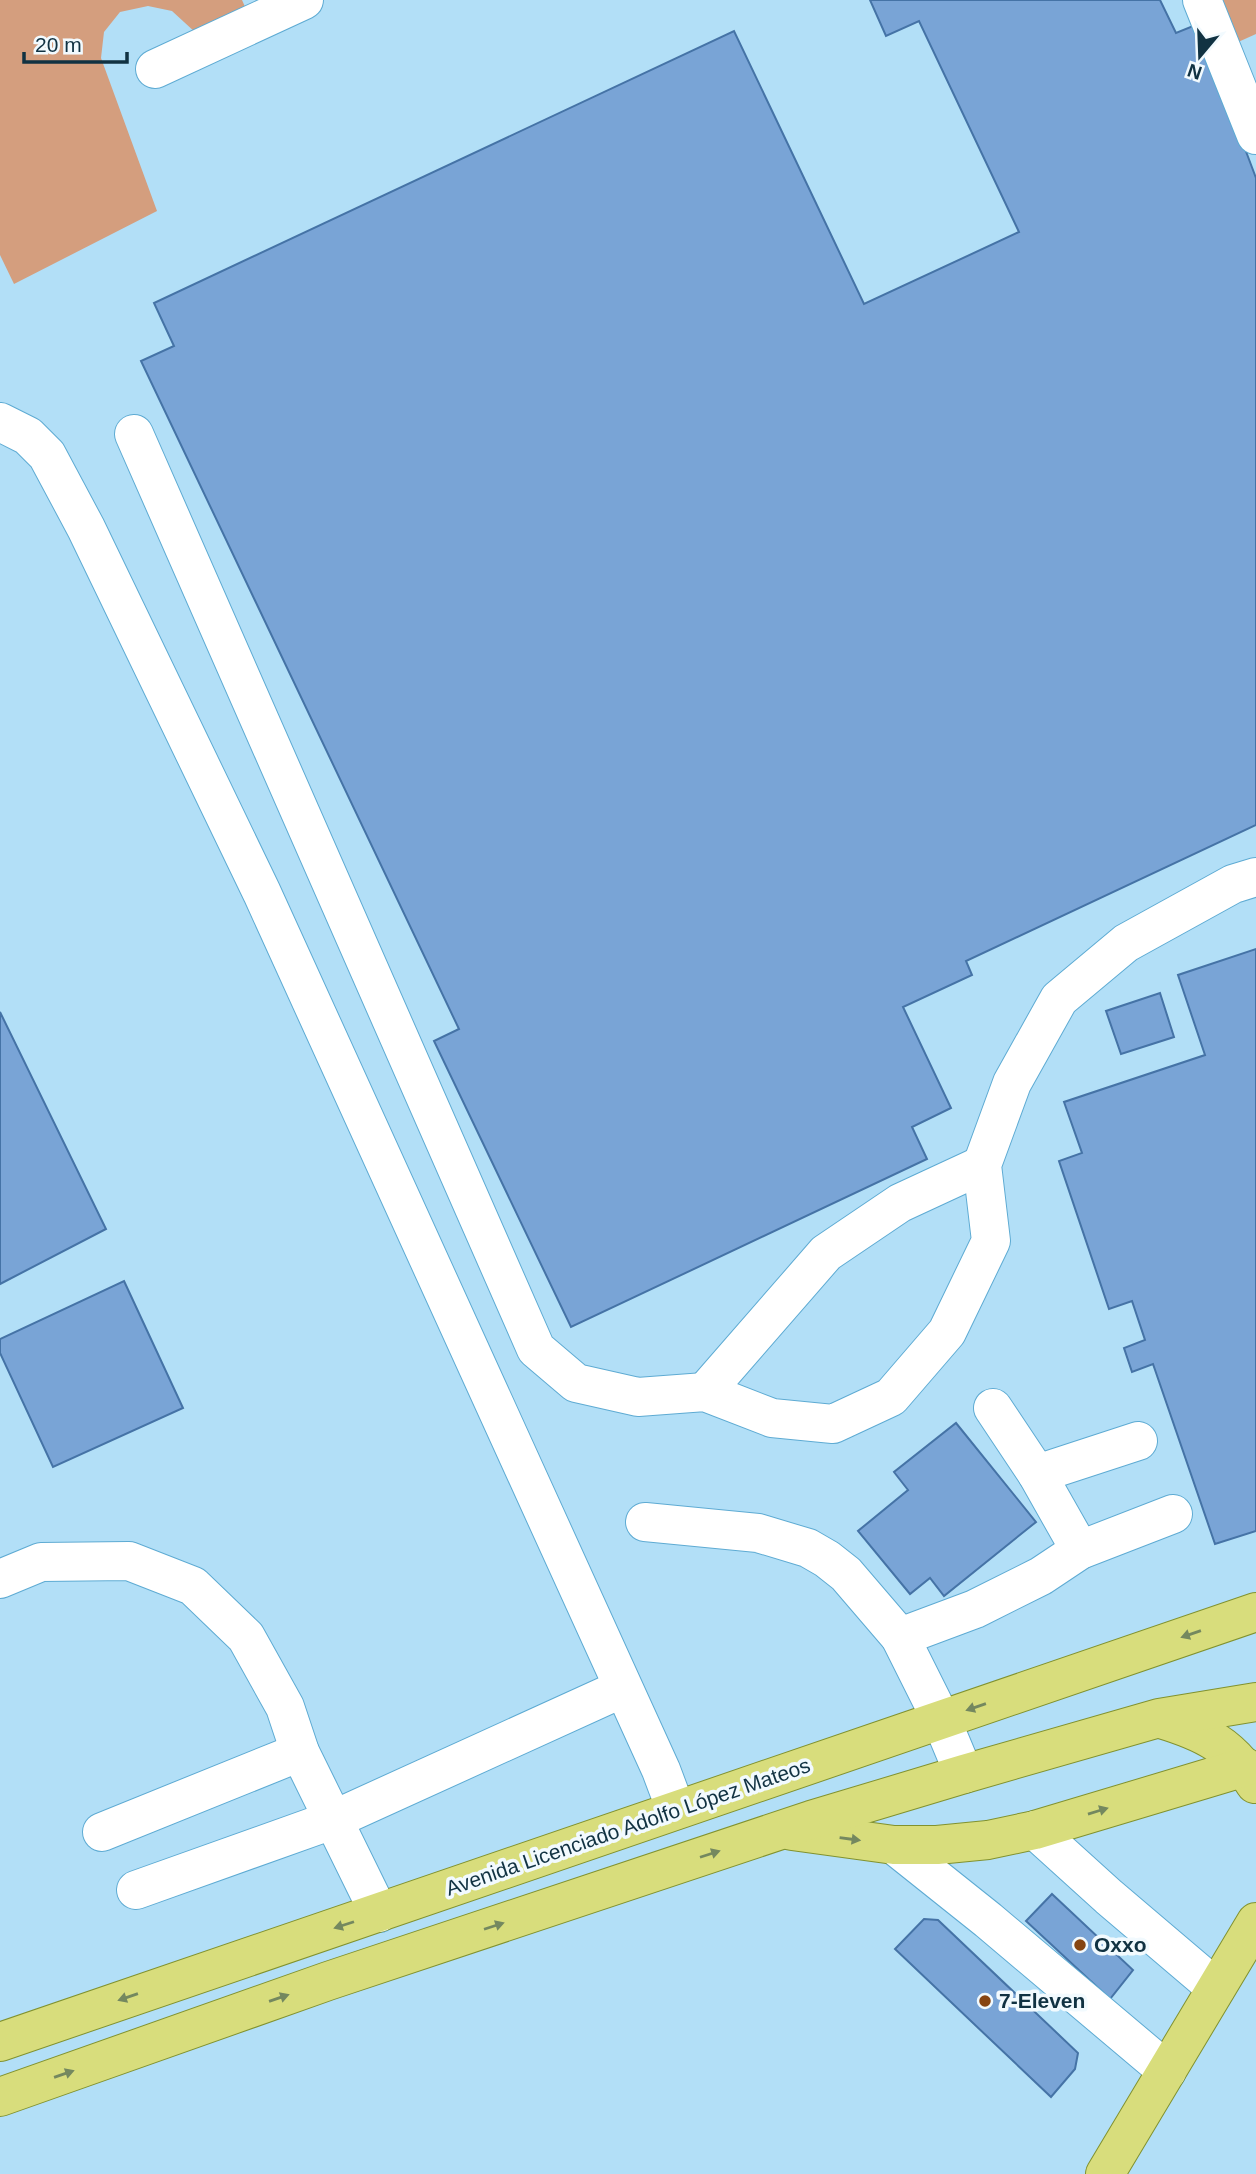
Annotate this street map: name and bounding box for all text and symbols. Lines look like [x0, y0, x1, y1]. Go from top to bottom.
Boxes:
scale bar [24, 21, 128, 65]
north arrow [1165, 21, 1235, 91]
text: 20 m [35, 33, 82, 56]
text: N [1185, 59, 1205, 84]
one-way arrow [1181, 1629, 1202, 1640]
one-way arrow [965, 1702, 986, 1713]
street label: Avenida Licenciado Adolfo López Mateos [443, 1753, 813, 1900]
one-way arrow [1088, 1806, 1109, 1816]
one-way arrow [839, 1834, 861, 1845]
one-way arrow [700, 1848, 721, 1859]
one-way arrow [333, 1920, 354, 1931]
one-way arrow [484, 1920, 505, 1931]
place label: Oxxo [1094, 1933, 1147, 1956]
marker: Oxxo [1072, 1937, 1088, 1953]
place label: 7-Eleven [999, 1989, 1085, 2012]
one-way arrow [118, 1992, 139, 2003]
one-way arrow [268, 1993, 289, 2004]
marker: 7-Eleven [977, 1993, 993, 2009]
one-way arrow [54, 2068, 75, 2079]

